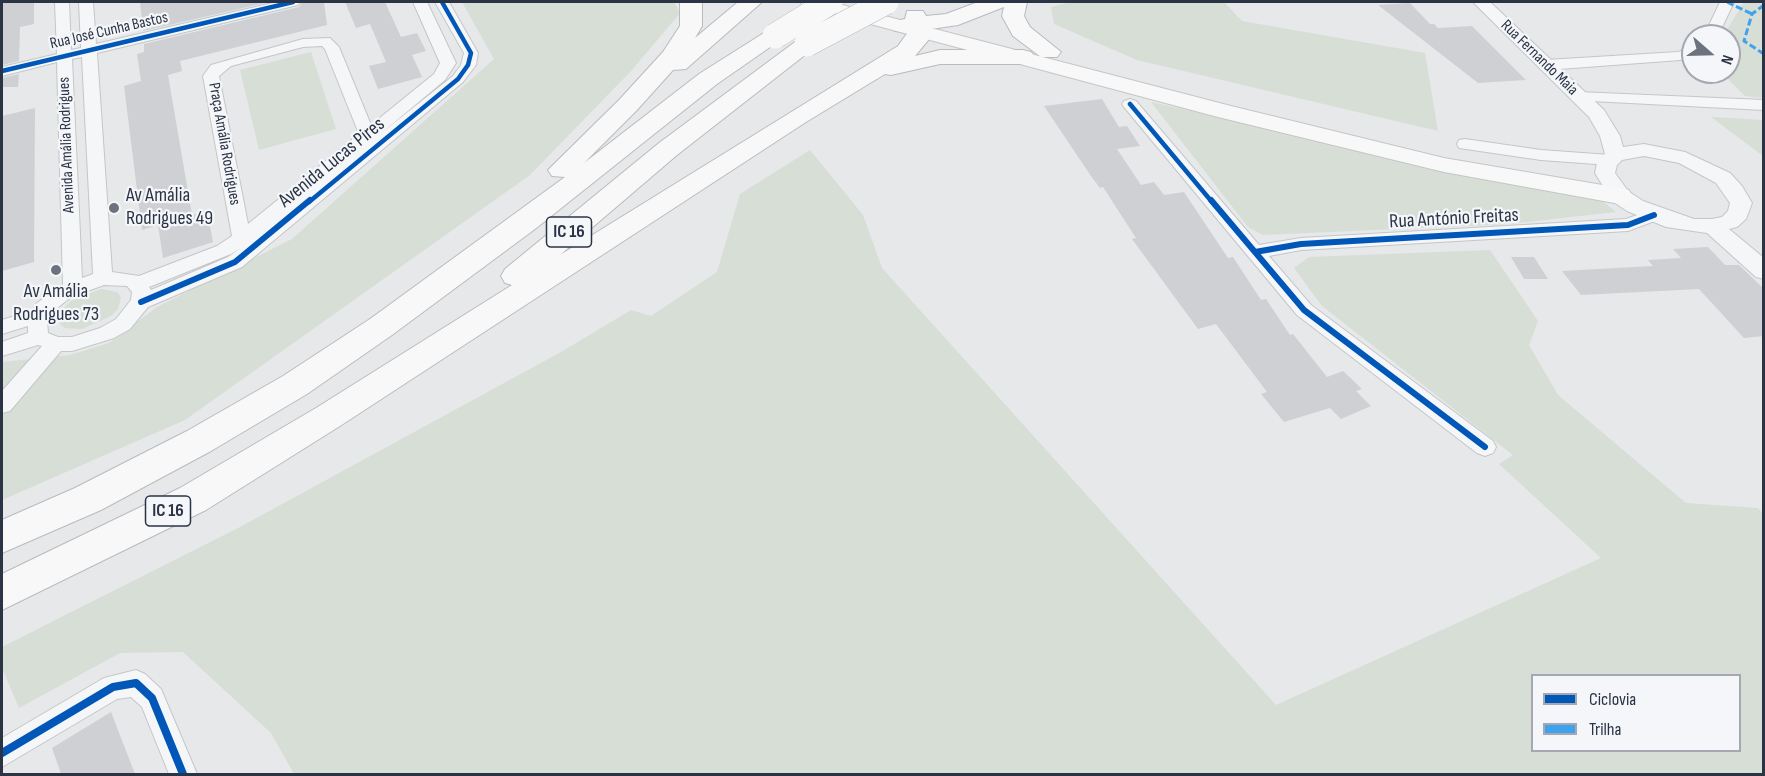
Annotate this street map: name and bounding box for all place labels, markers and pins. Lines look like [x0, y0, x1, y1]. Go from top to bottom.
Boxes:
place label: Av Amália Rodrigues 49 [126, 184, 213, 231]
marker: Av Amália Rodrigues 49 [107, 201, 121, 215]
marker: Av Amália Rodrigues 73 [49, 263, 63, 277]
place label: Av Amália Rodrigues 73 [13, 280, 99, 327]

